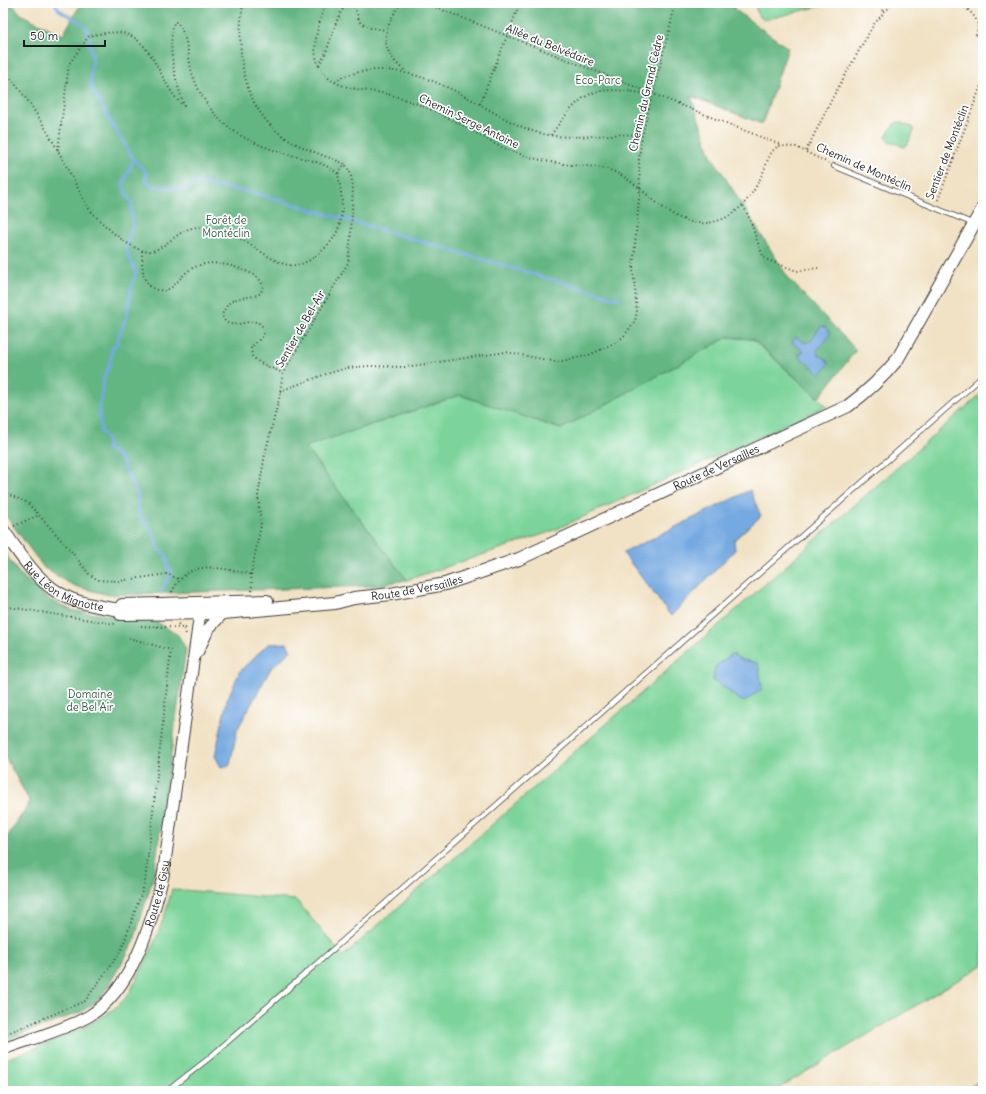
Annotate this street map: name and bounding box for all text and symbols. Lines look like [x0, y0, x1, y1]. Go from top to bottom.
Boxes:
street label: Allée du Belvédaire [504, 21, 596, 69]
scale bar [24, 22, 105, 48]
text: 50 m [30, 28, 59, 43]
street label: Chemin du Grand Cèdre [626, 33, 666, 153]
park label: Eco-Parc [575, 73, 621, 87]
street label: Chemin Serge Antoine [417, 91, 521, 151]
street label: Sentier de Montéclin [923, 103, 971, 201]
street label: Chemin de Montéclin [814, 140, 914, 194]
park label: Forêt de Montéclin [202, 213, 250, 240]
street label: Sentier de Bel-Air [272, 287, 328, 370]
street label: Route de Versailles [671, 441, 761, 493]
street label: Rue Léon Mignotte [21, 558, 105, 614]
street label: Route de Versailles [370, 572, 464, 603]
park label: Domaine de Bel Air [66, 687, 114, 714]
street label: Route de Gisy [142, 859, 172, 929]

